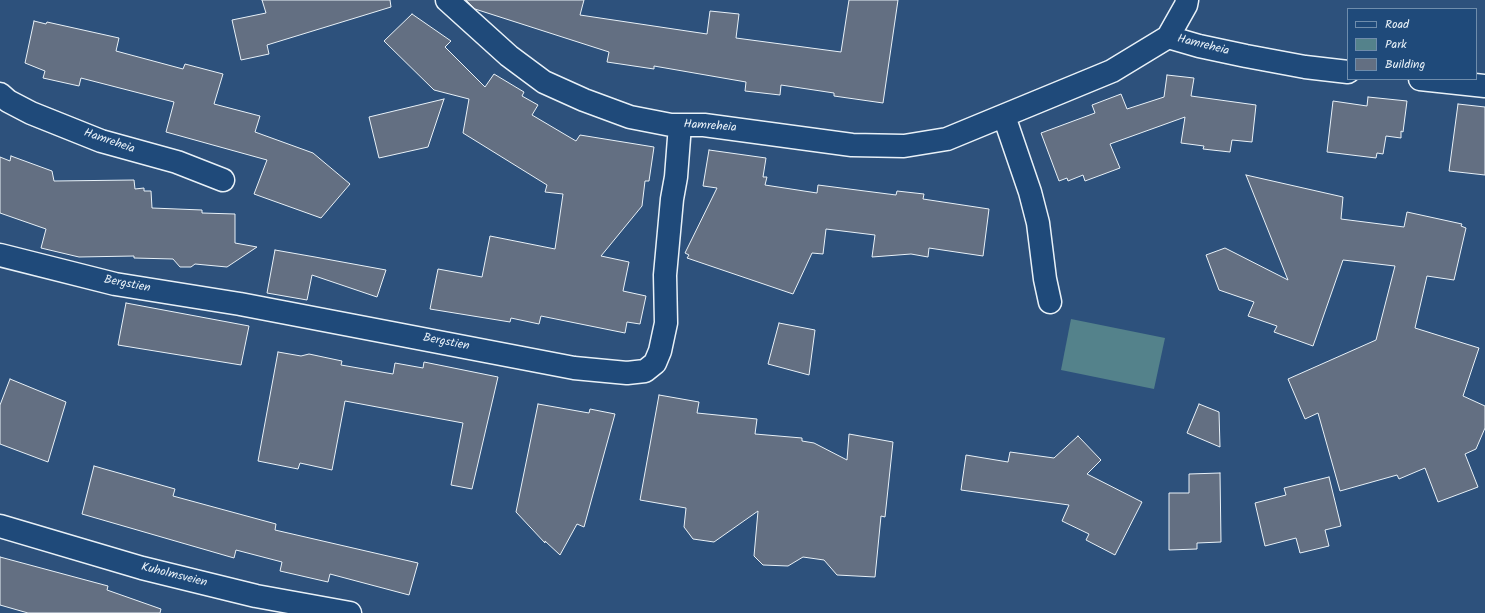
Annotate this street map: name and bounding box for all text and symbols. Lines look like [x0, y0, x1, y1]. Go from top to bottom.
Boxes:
legend [1347, 8, 1477, 80]
text: Road [1385, 15, 1409, 34]
street label: Hamreheia [1176, 33, 1230, 59]
text: Park [1385, 35, 1407, 54]
text: Building [1385, 55, 1425, 74]
street label: Hamreheia [683, 118, 737, 136]
street label: Hamreheia [82, 127, 136, 157]
street label: Bergstien [102, 273, 152, 297]
street label: Bergstien [421, 331, 471, 355]
street label: Kuholmsveien [140, 561, 208, 591]

